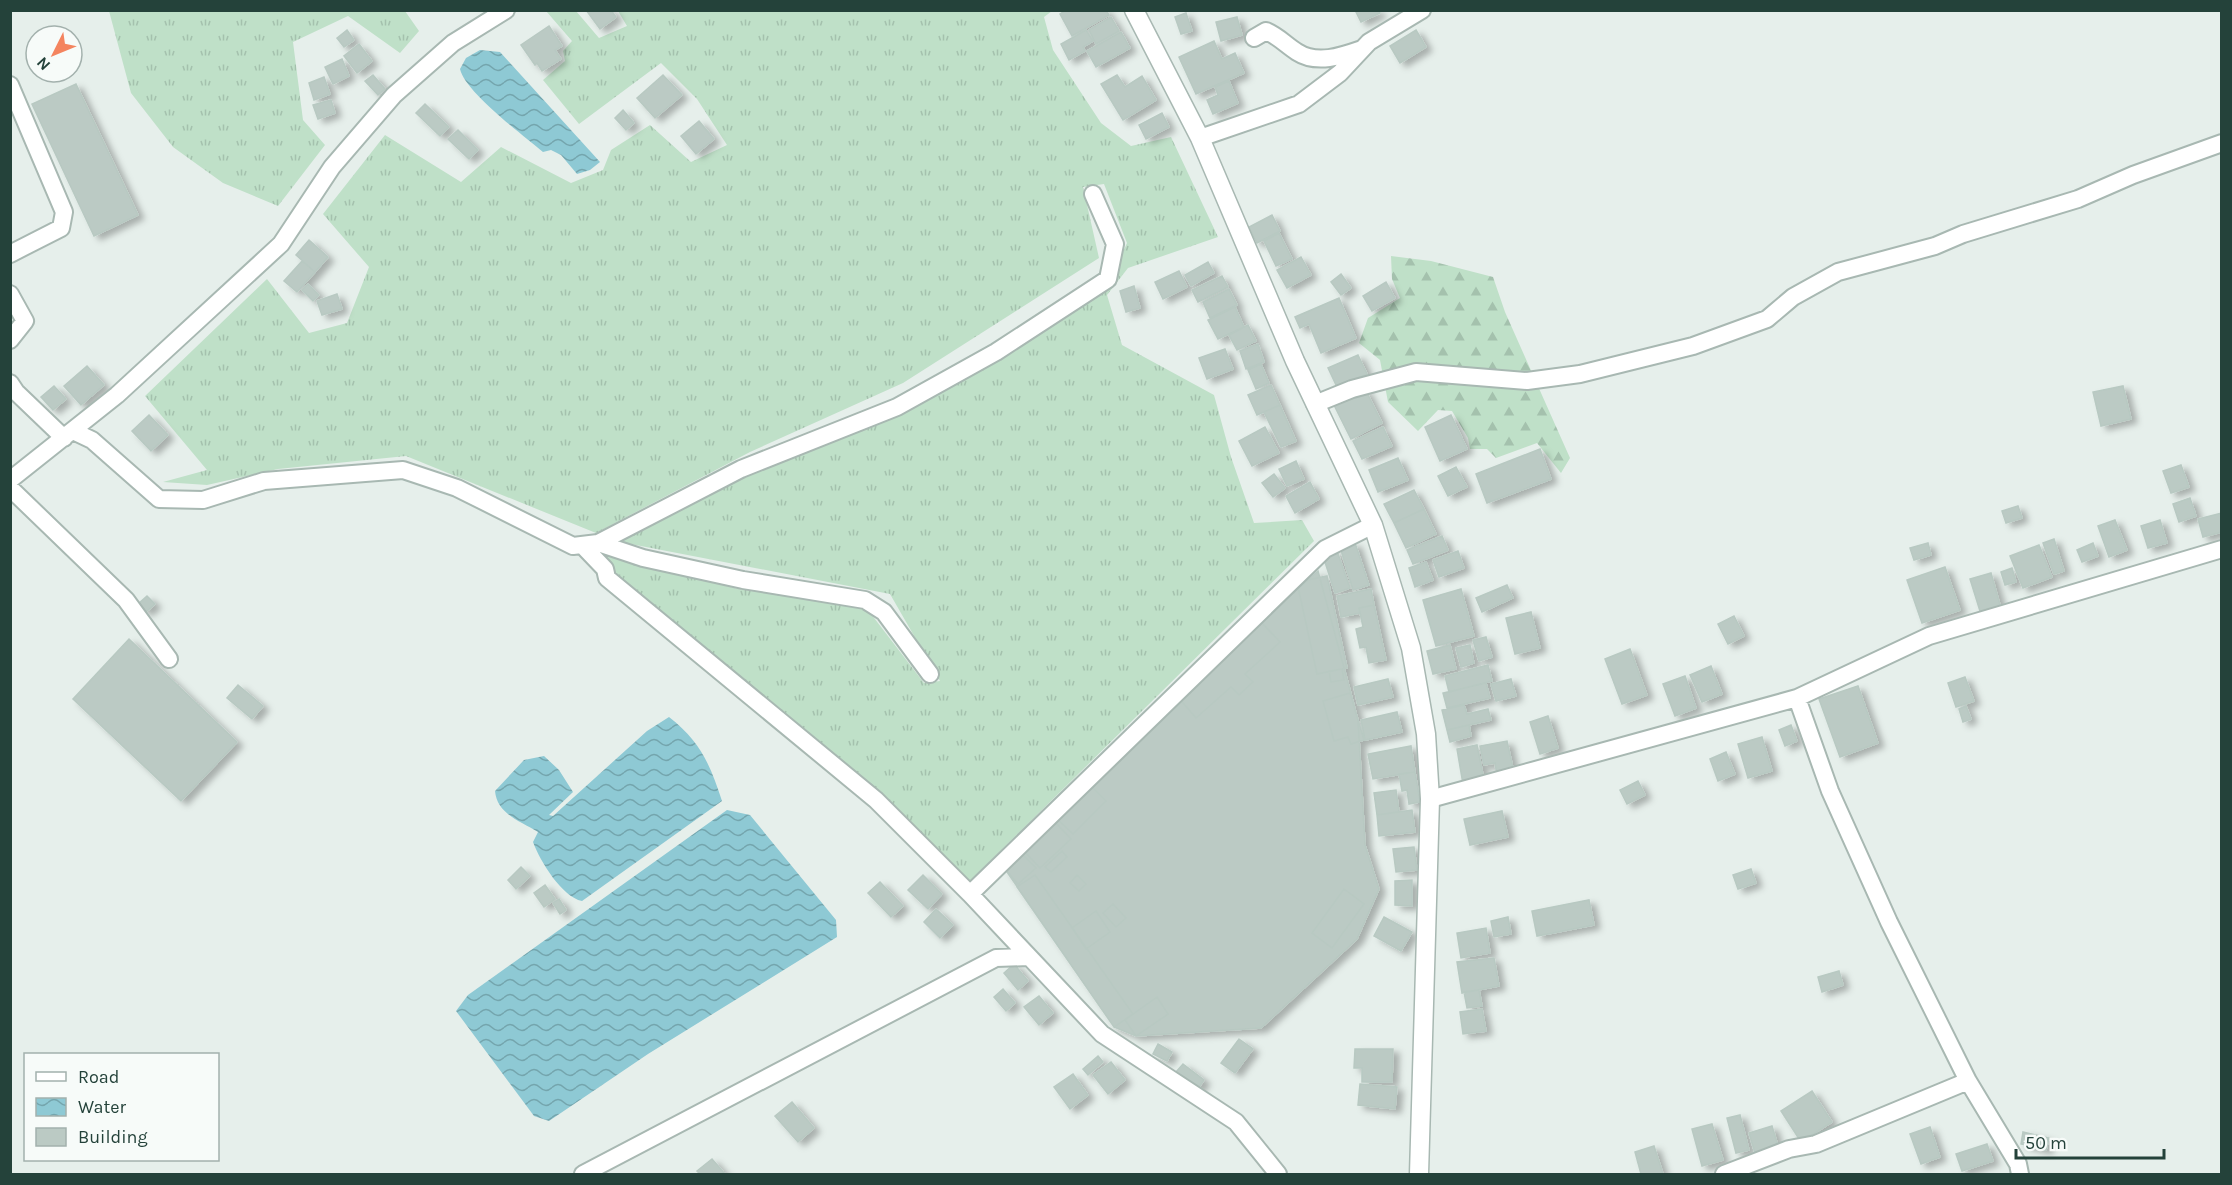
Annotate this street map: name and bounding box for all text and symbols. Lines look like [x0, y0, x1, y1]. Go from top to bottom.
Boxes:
north arrow [24, 24, 84, 84]
text: N [33, 53, 54, 75]
legend [24, 1053, 219, 1161]
text: Road [78, 1066, 119, 1088]
text: Water [78, 1096, 126, 1118]
scale bar [2016, 1122, 2164, 1160]
text: Building [78, 1126, 148, 1148]
text: 50 m [2025, 1132, 2067, 1154]

